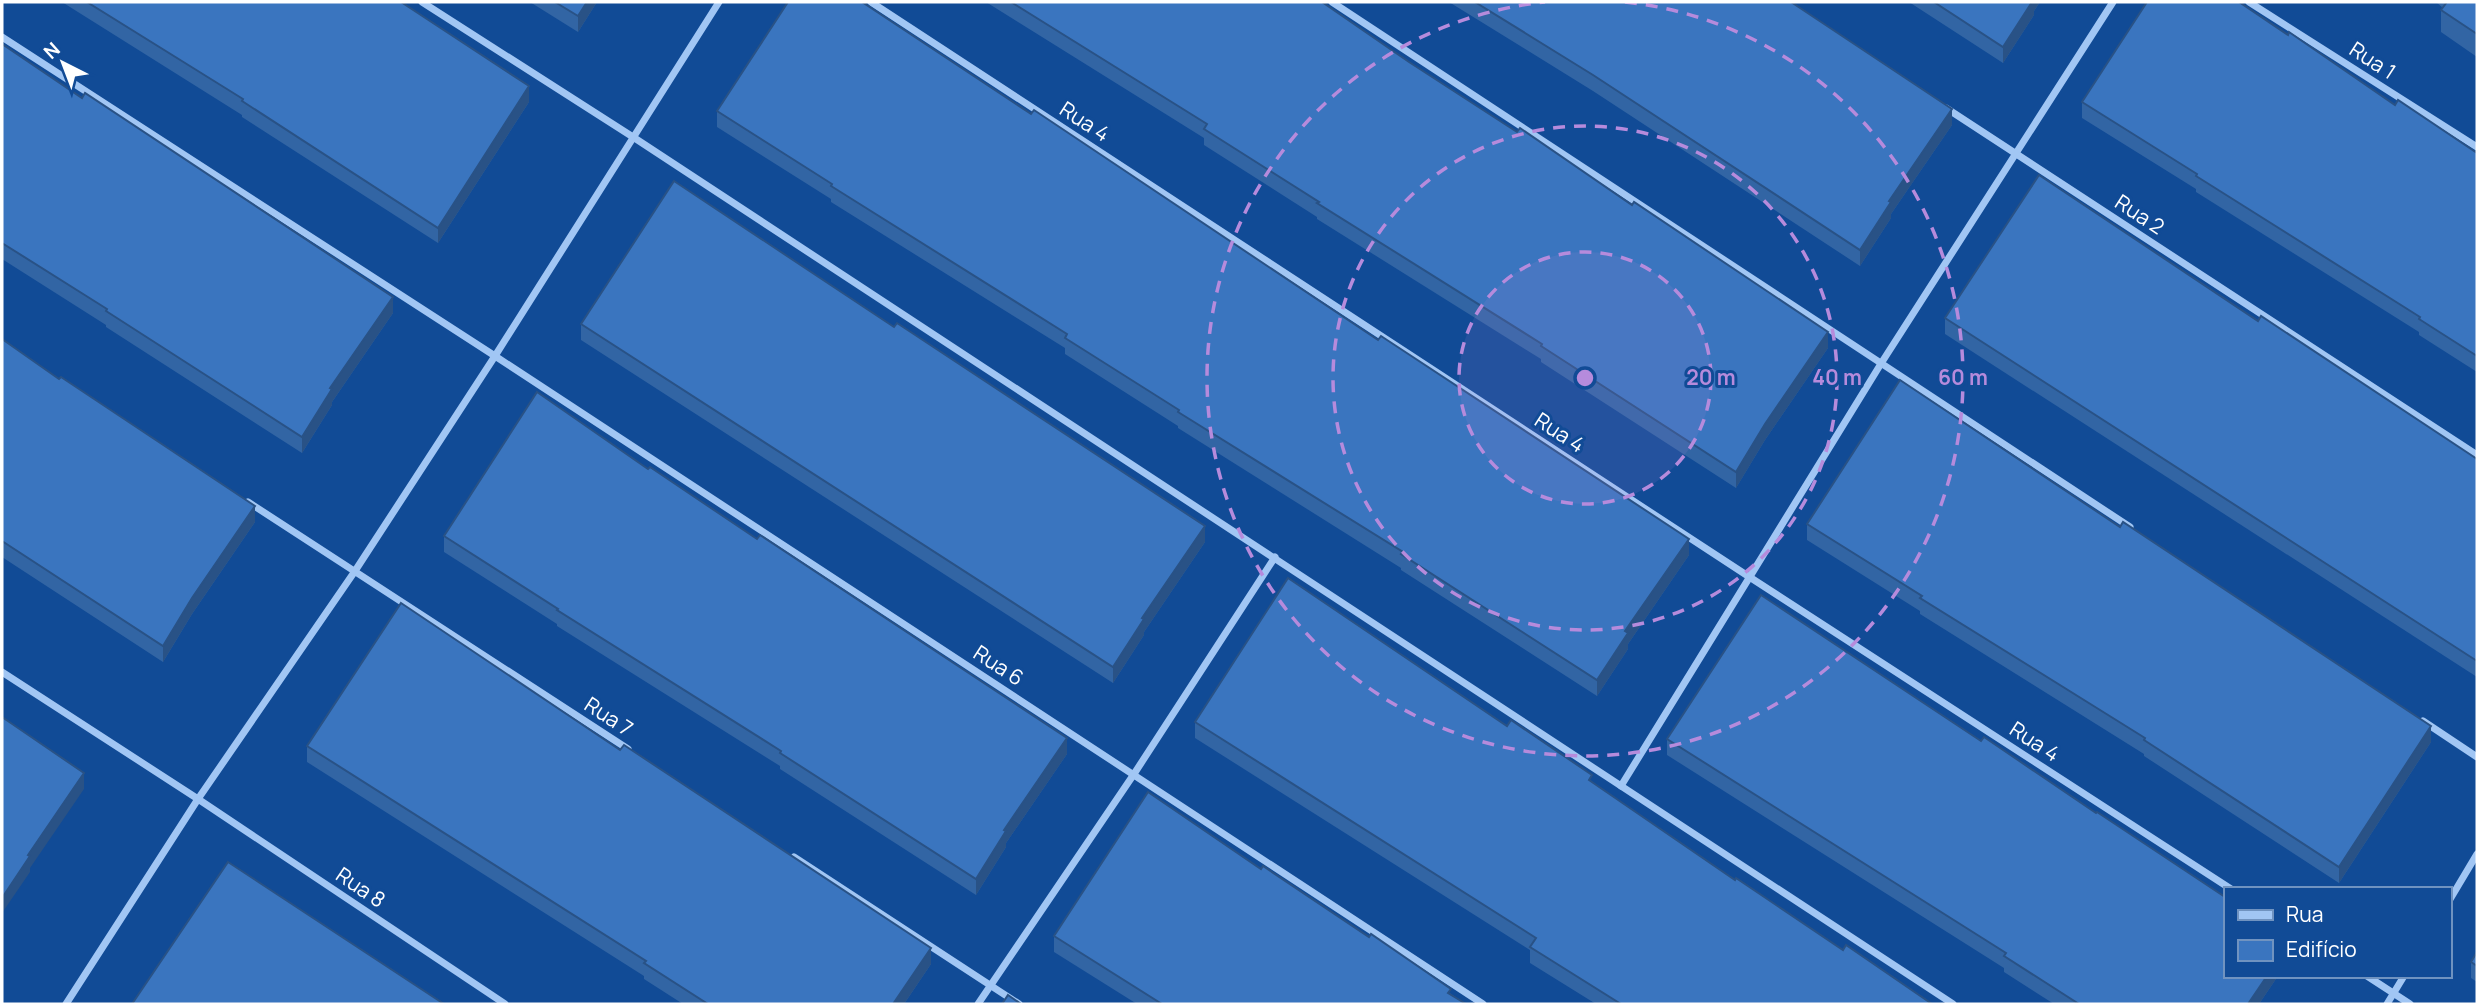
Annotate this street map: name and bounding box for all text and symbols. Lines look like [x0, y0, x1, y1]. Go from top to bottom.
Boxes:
north arrow [28, 28, 98, 98]
street label: Rua 1 [2345, 35, 2401, 85]
text: N [38, 36, 65, 65]
street label: Rua 4 [1055, 95, 1115, 147]
street label: Rua 2 [2110, 188, 2170, 240]
text: 20 m [1686, 363, 1736, 391]
text: 40 m [1812, 363, 1862, 391]
text: 60 m [1938, 363, 1988, 391]
centre of rings [1573, 366, 1597, 390]
street label: Rua 4 [1530, 406, 1590, 458]
street label: Rua 6 [968, 638, 1030, 692]
street label: Rua 7 [580, 690, 638, 742]
street label: Rua 4 [2005, 715, 2065, 767]
street label: Rua 8 [331, 860, 391, 914]
legend [2224, 887, 2451, 978]
text: Rua [2286, 900, 2323, 928]
text: Edifício [2286, 935, 2357, 963]

